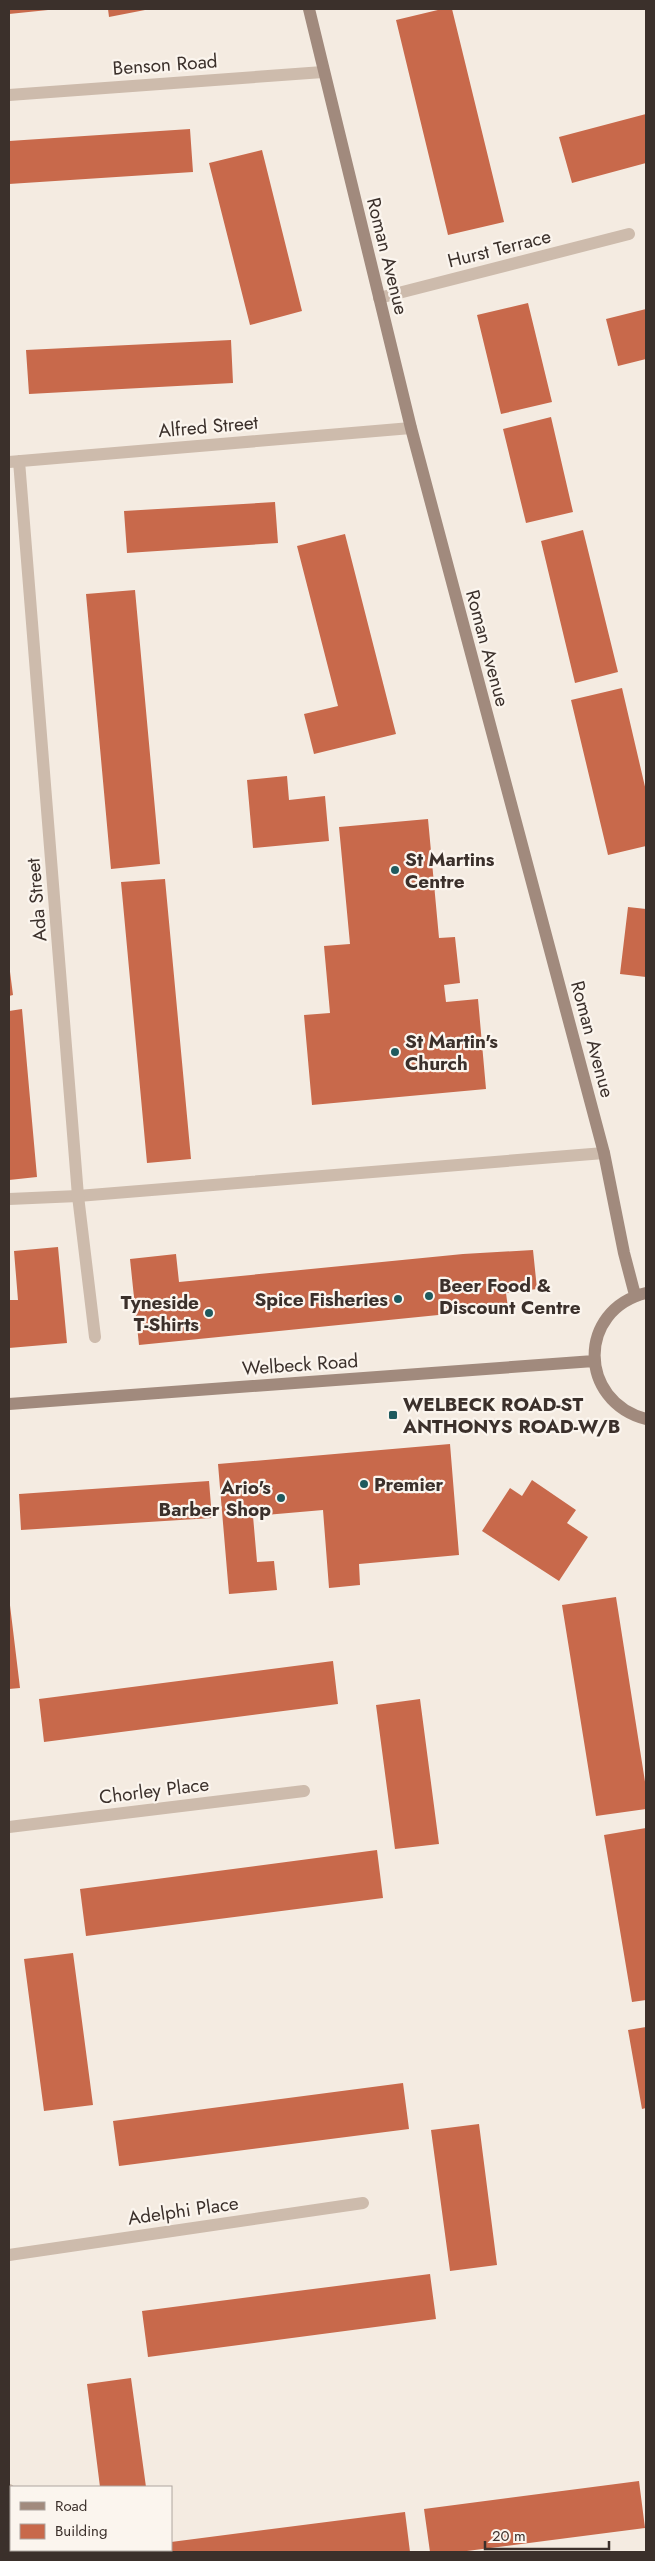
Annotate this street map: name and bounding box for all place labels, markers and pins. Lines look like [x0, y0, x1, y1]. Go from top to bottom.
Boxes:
place label: St Martins Centre [405, 846, 495, 895]
marker: St Martins Centre [389, 864, 401, 876]
place label: St Martin's Church [405, 1028, 498, 1077]
marker: St Martin's Church [389, 1046, 401, 1058]
place label: Beer Food & Discount Centre [439, 1272, 581, 1321]
place label: Spice Fisheries [254, 1286, 388, 1313]
place label: Tyneside T-Shirts [121, 1289, 199, 1338]
marker: Beer Food & Discount Centre [423, 1290, 435, 1302]
marker: Spice Fisheries [392, 1293, 404, 1305]
marker: Tyneside T-Shirts [203, 1307, 215, 1319]
place label: WELBECK ROAD-ST ANTHONYS ROAD-W/B [402, 1391, 620, 1440]
marker: WELBECK ROAD-ST ANTHONYS ROAD-W/B [387, 1409, 399, 1421]
place label: Premier [374, 1471, 444, 1498]
place label: Ario's Barber Shop [159, 1474, 271, 1523]
marker: Premier [358, 1478, 370, 1490]
marker: Ario's Barber Shop [275, 1492, 287, 1504]

